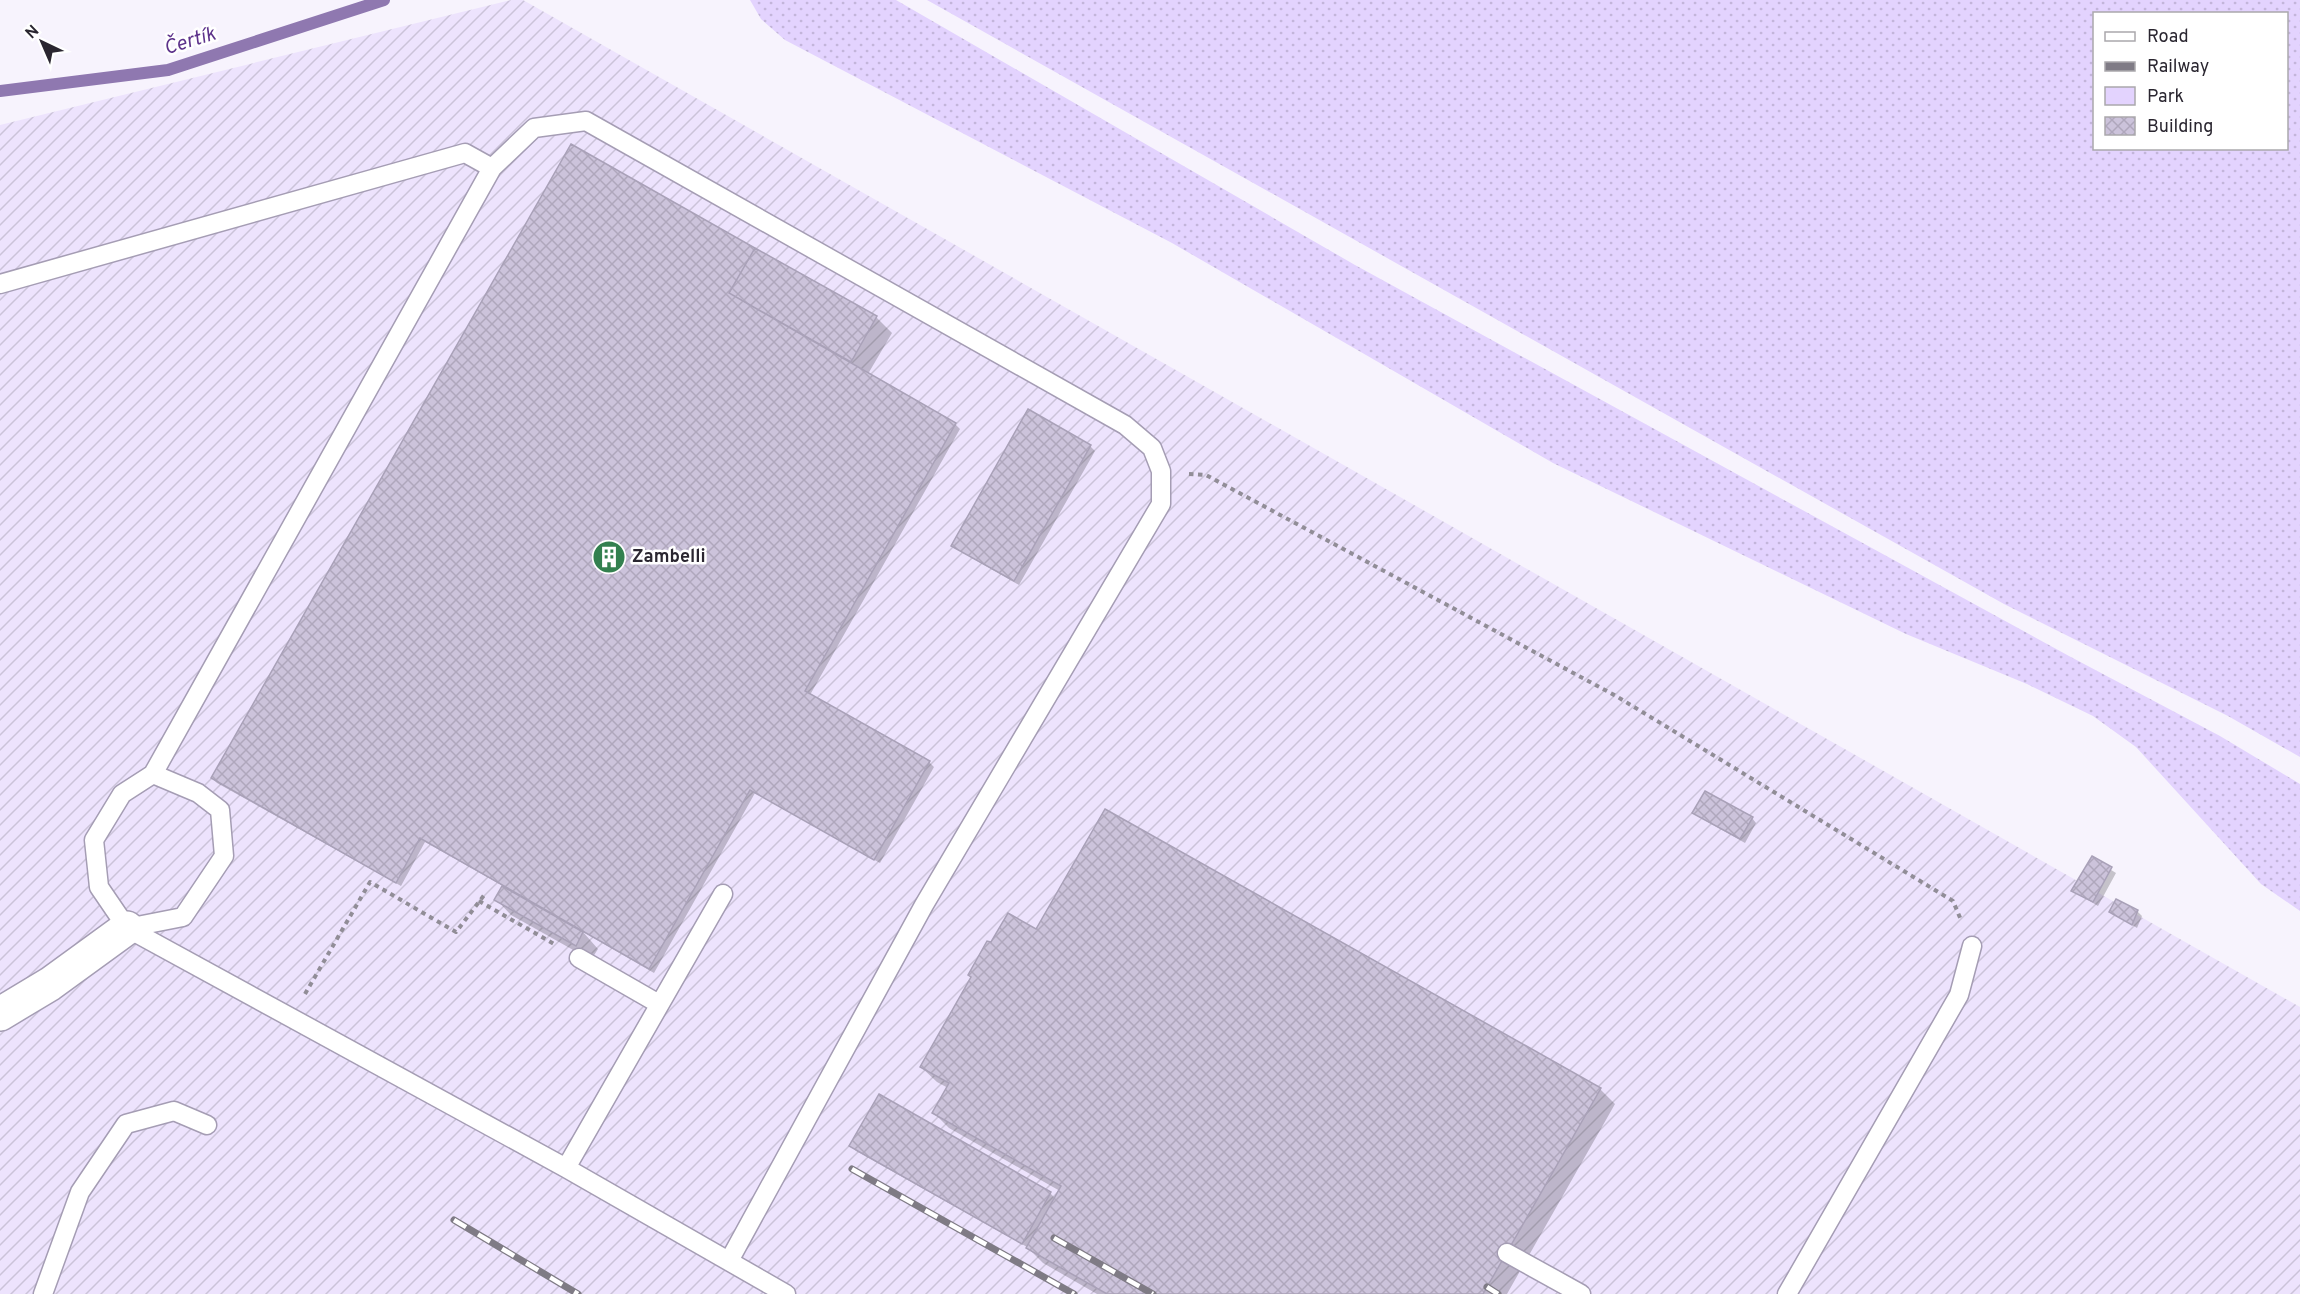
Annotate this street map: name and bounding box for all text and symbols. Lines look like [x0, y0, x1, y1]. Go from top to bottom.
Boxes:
north arrow [12, 12, 72, 72]
legend [2093, 12, 2288, 150]
water label: Čertík [160, 20, 220, 62]
text: N [22, 21, 44, 44]
text: Road [2147, 26, 2189, 49]
text: Railway [2147, 56, 2209, 79]
text: Park [2147, 86, 2184, 109]
text: Building [2147, 116, 2213, 139]
building icon: Zambelli [591, 539, 627, 575]
place label: Zambelli [632, 546, 706, 569]

